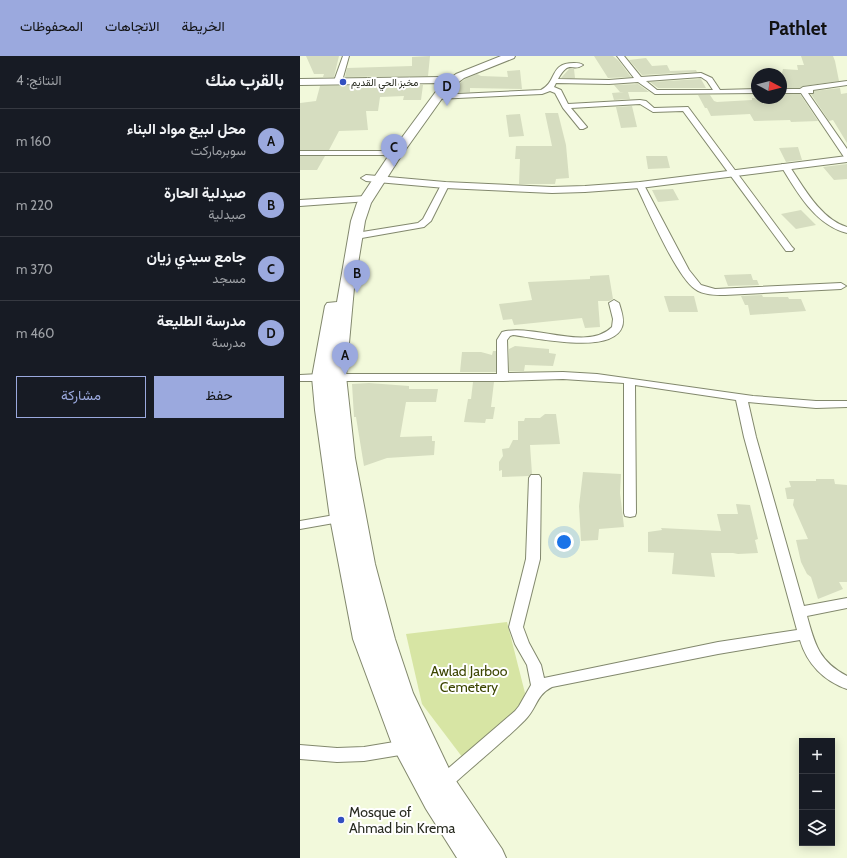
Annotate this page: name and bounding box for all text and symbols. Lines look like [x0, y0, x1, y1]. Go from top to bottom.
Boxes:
text: المحفوظات [20, 17, 83, 35]
text: الاتجاهات [105, 17, 159, 35]
text: الخريطة [181, 17, 225, 35]
text: Pathlet [768, 17, 827, 40]
north arrow [751, 68, 787, 104]
text: بالقرب منك [206, 70, 284, 90]
text: النتائج: 4 [16, 72, 62, 88]
pin: D [434, 73, 460, 106]
place label: مخبز الحي القديم [351, 76, 418, 91]
marker: مخبز الحي القديم [338, 77, 348, 87]
text: محل لبيع مواد البناء [127, 120, 246, 138]
text: 160 m [16, 133, 51, 149]
text: A [267, 133, 275, 149]
pin: C [381, 134, 407, 167]
text: سوبرماركت [191, 142, 246, 158]
text: صيدلية الحارة [164, 184, 246, 202]
text: 220 m [16, 197, 53, 213]
text: B [267, 197, 275, 213]
text: صيدلية [208, 206, 246, 222]
text: جامع سيدي زيان [146, 248, 246, 266]
pin: B [344, 260, 370, 293]
text: 370 m [16, 261, 53, 277]
text: C [267, 261, 275, 277]
text: مسجد [212, 270, 246, 286]
text: مدرسة الطليعة [157, 312, 246, 330]
text: 460 m [16, 325, 54, 341]
text: D [266, 325, 276, 341]
text: مدرسة [212, 334, 246, 350]
pin: A [332, 342, 358, 375]
button: مشاركة [16, 376, 146, 418]
button: حفظ [154, 376, 284, 418]
your location [554, 532, 574, 552]
park label: Awlad Jarboo Cemetery [430, 662, 508, 696]
map controls [799, 738, 835, 846]
button: + [799, 738, 835, 774]
button: − [799, 774, 835, 810]
place label: Mosque of Ahmad bin Krema [349, 803, 455, 837]
button: layers [799, 810, 835, 846]
marker: Mosque of Ahmad bin Krema [336, 815, 346, 825]

